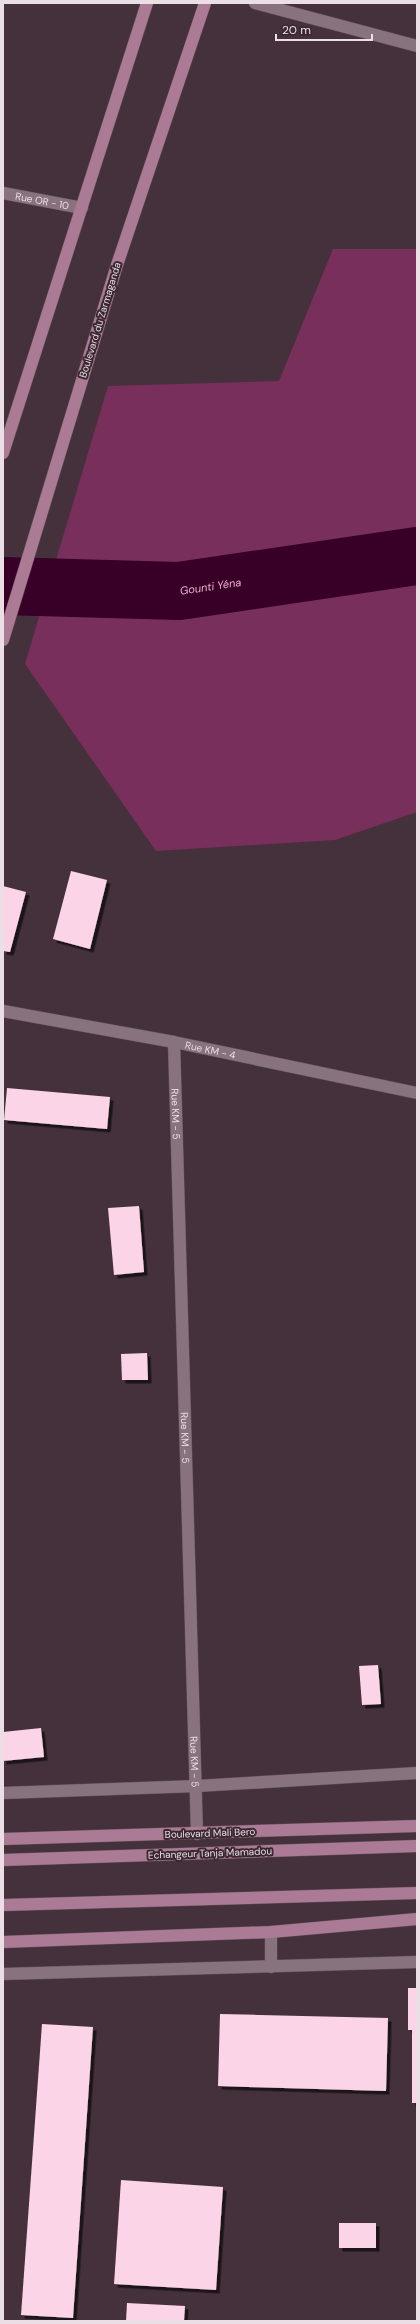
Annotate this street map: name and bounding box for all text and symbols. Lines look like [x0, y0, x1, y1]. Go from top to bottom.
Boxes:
scale bar [276, 16, 372, 42]
text: 20 m [282, 22, 311, 38]
street label: Rue OR - 10 [14, 189, 70, 212]
street label: Boulevard du Zarmaganda [76, 261, 124, 379]
water label: Gounti Yéna [179, 575, 242, 598]
street label: Rue KM - 4 [184, 1038, 237, 1061]
street label: Rue KM - 5 [169, 1088, 183, 1140]
street label: Rue KM - 5 [178, 1412, 193, 1464]
street label: Rue KM - 5 [188, 1736, 202, 1787]
street label: Boulevard Mali Bero [165, 1825, 256, 1841]
street label: Echangeur Tanja Mamadou [148, 1844, 273, 1862]

